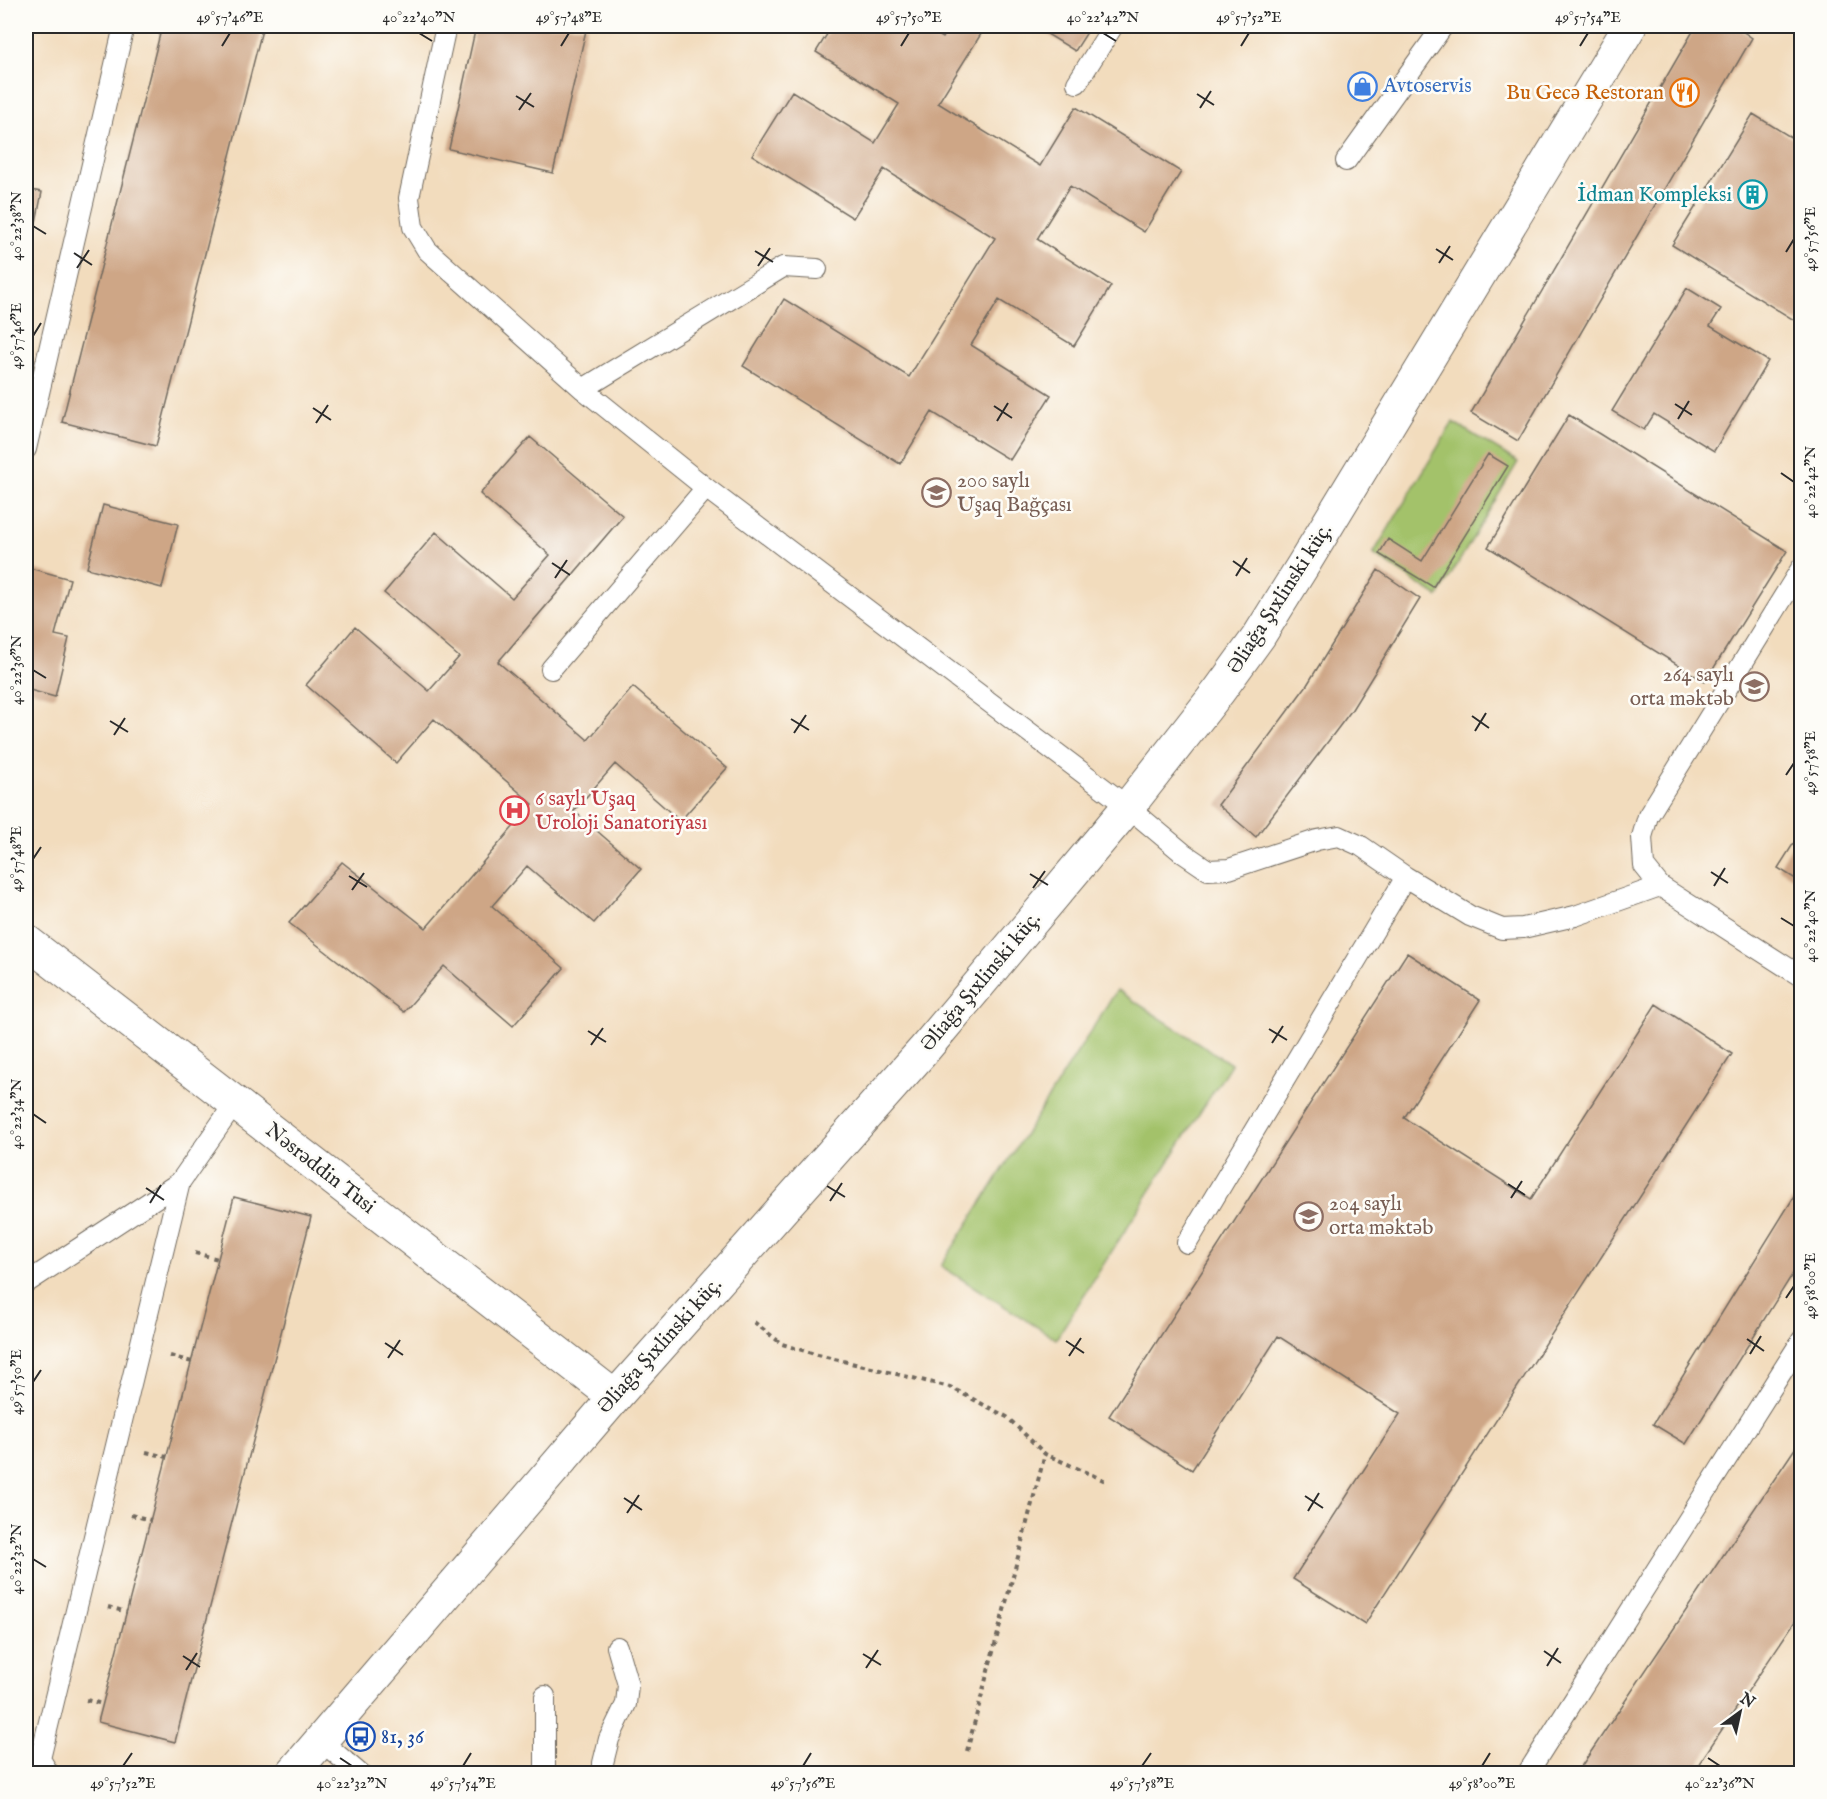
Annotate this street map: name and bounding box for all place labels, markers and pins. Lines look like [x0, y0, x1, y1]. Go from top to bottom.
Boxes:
shop icon: Avtoservis [1346, 70, 1378, 102]
place label: Avtoservis [1382, 73, 1472, 100]
restaurant icon: Bu Gecə Restoran [1669, 77, 1701, 109]
place label: Bu Gecə Restoran [1506, 80, 1664, 107]
building icon: İdman Kompleksi [1737, 179, 1769, 211]
place label: İdman Kompleksi [1577, 182, 1732, 209]
place label: 200 saylı Uşaq Bağçası [957, 468, 1072, 519]
school or university icon: 200 saylı Uşaq Bağçası [920, 477, 952, 509]
place label: 264 saylı orta məktəb [1630, 662, 1734, 713]
school or university icon: 264 saylı orta məktəb [1739, 671, 1771, 703]
place label: 6 saylı Uşaq Uroloji Sanatoriyası [535, 786, 707, 837]
hospital icon: 6 saylı Uşaq Uroloji Sanatoriyası [498, 795, 530, 827]
place label: 204 saylı orta məktəb [1329, 1191, 1433, 1242]
school or university icon: 204 saylı orta məktəb [1292, 1200, 1324, 1232]
bus stop icon: 81, 36 [344, 1721, 376, 1753]
place label: 81, 36 [381, 1724, 425, 1751]

